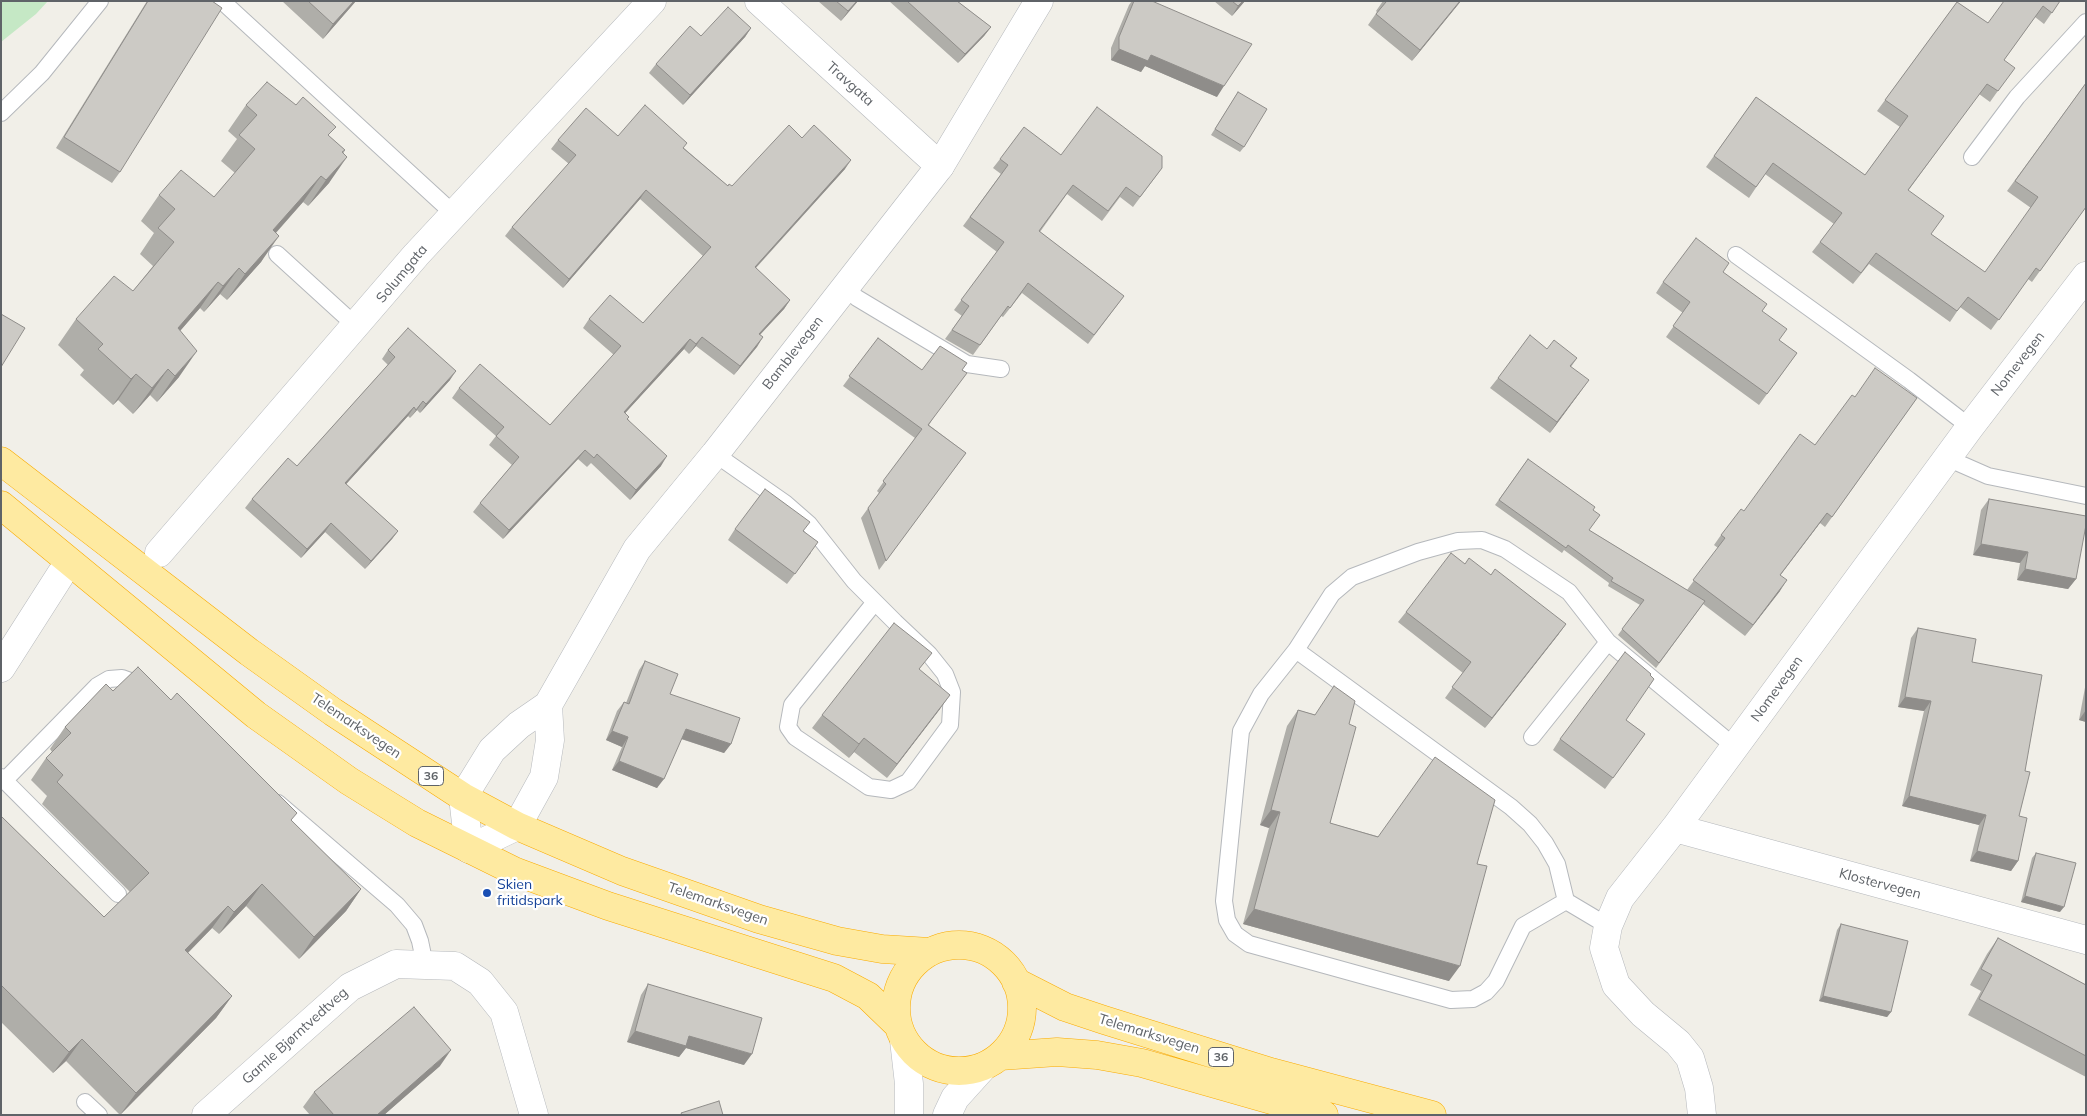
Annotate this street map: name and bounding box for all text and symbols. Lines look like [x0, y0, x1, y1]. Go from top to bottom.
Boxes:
street label: Travgata [823, 58, 877, 110]
street label: Solumgata [373, 242, 431, 306]
street label: Bamblevegen [759, 313, 827, 393]
street label: Nomevegen [1988, 328, 2048, 400]
street label: Nomevegen [1747, 653, 1807, 725]
street label: Telemarksvegen [308, 690, 404, 762]
road number: 36 [418, 766, 444, 786]
street label: Klostervegen [1837, 865, 1923, 903]
place label: Skien fritidspark [497, 877, 563, 910]
street label: Telemarksvegen [666, 879, 770, 929]
marker: Skien fritidspark [481, 887, 493, 899]
street label: Gamle Bjørntvedtveg [239, 984, 351, 1088]
street label: Telemarksvegen [1096, 1011, 1202, 1057]
road number: 36 [1208, 1048, 1234, 1066]

